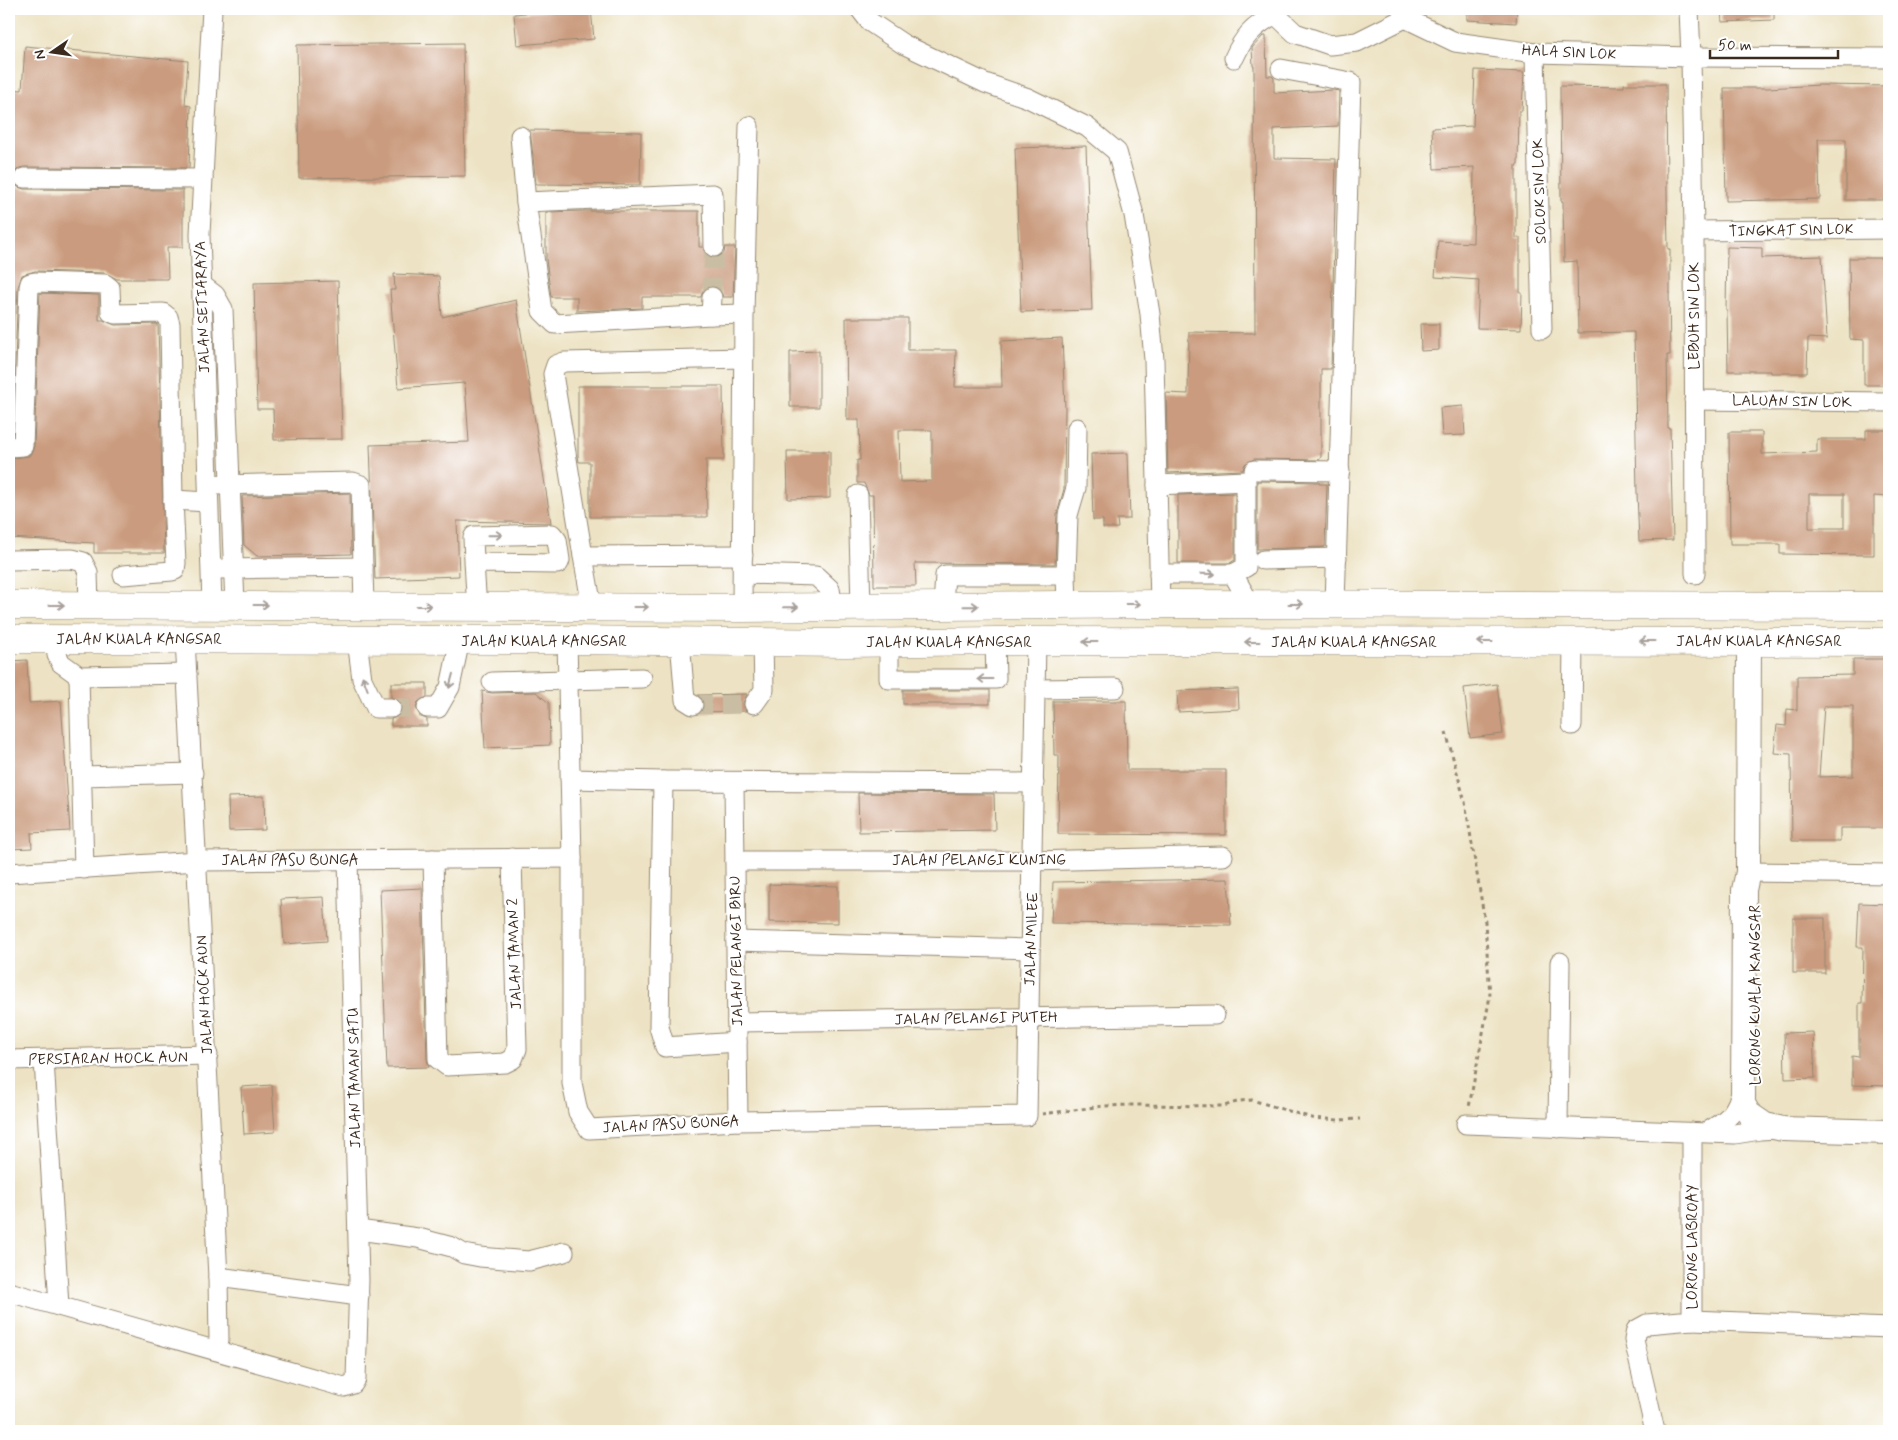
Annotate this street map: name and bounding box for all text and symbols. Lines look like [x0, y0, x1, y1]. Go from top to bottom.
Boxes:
north arrow [28, 28, 78, 78]
scale bar [1710, 28, 1838, 60]
text: 50 m [1718, 36, 1752, 56]
street label: HALA SIN LOK [1521, 41, 1617, 65]
text: N [30, 48, 50, 61]
street label: SOLOK SIN LOK [1528, 137, 1552, 244]
street label: TINGKAT SIN LOK [1729, 220, 1854, 242]
street label: JALAN SETIARAYA [191, 240, 215, 374]
street label: LEBUH SIN LOK [1685, 262, 1705, 370]
street label: LALUAN SIN LOK [1732, 391, 1852, 413]
one-way arrow [487, 530, 503, 540]
one-way arrow [1200, 569, 1216, 579]
one-way arrow [1125, 599, 1141, 609]
one-way arrow [1288, 599, 1304, 609]
one-way arrow [49, 600, 65, 610]
one-way arrow [252, 600, 269, 610]
one-way arrow [415, 601, 431, 611]
one-way arrow [963, 601, 979, 610]
one-way arrow [632, 602, 648, 612]
one-way arrow [782, 602, 799, 612]
street label: JALAN KUALA KANGSAR [56, 630, 222, 650]
street label: JALAN KUALA KANGSAR [461, 632, 627, 652]
street label: JALAN KUALA KANGSAR [1676, 632, 1842, 652]
street label: JALAN KUALA KANGSAR [866, 633, 1032, 653]
street label: JALAN KUALA KANGSAR [1271, 633, 1437, 653]
one-way arrow [1640, 636, 1656, 646]
one-way arrow [1082, 637, 1098, 647]
one-way arrow [1245, 637, 1261, 647]
one-way arrow [1477, 637, 1493, 646]
one-way arrow [445, 672, 455, 688]
one-way arrow [977, 674, 994, 684]
one-way arrow [359, 676, 369, 691]
street label: JALAN PASU BUNGA [221, 851, 359, 871]
street label: JALAN PELANGI KUNING [892, 851, 1066, 871]
street label: JALAN PELANGI BIRU [726, 875, 748, 1027]
street label: JALAN MILEE [1020, 891, 1044, 987]
street label: JALAN TAMAN 2 [503, 898, 527, 1010]
street label: LORONG KUALA KANGSAR [1746, 905, 1766, 1085]
street label: JALAN HOCK AUN [192, 935, 218, 1055]
street label: JALAN TAMAN SATU [344, 1008, 366, 1148]
street label: JALAN PELANGI PUTEH [894, 1008, 1058, 1030]
street label: PERSIARAN HOCK AUN [28, 1048, 188, 1070]
street label: JALAN PASU BUNGA [602, 1111, 740, 1139]
street label: LORONG LABROAY [1683, 1185, 1703, 1309]

